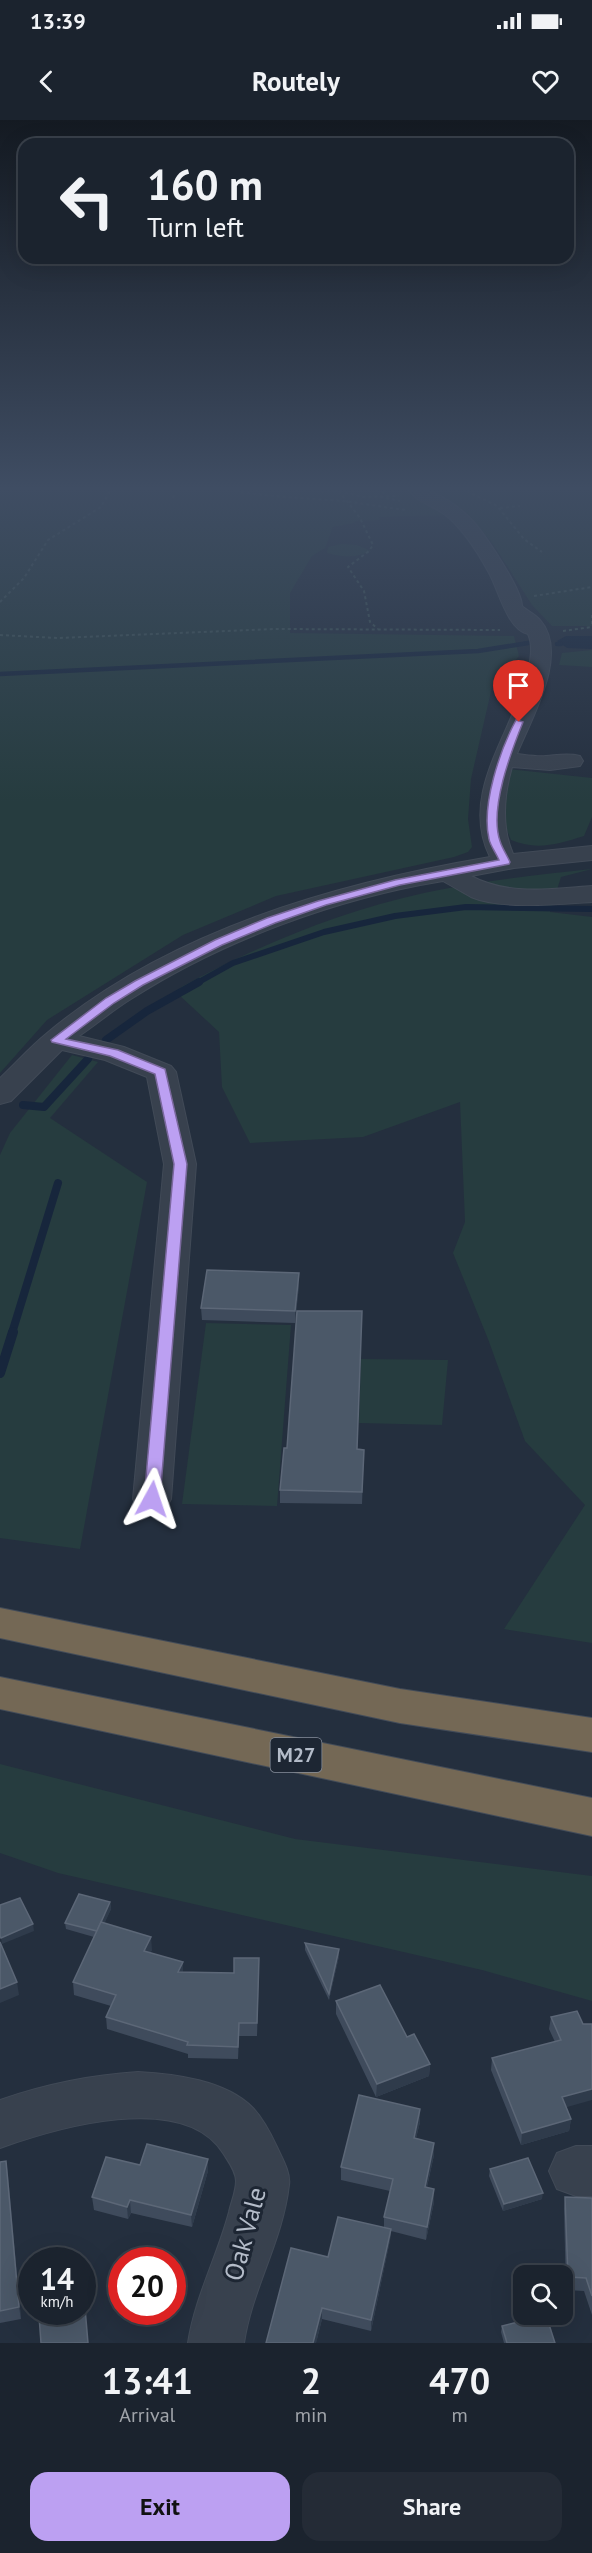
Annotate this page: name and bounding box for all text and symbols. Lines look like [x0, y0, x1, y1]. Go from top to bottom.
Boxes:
text: 13:39 [30, 7, 86, 35]
text: Routely [252, 64, 340, 98]
icon: back [30, 65, 63, 98]
icon: heart [529, 65, 562, 98]
text: 160 m [147, 157, 263, 212]
icon: left [48, 162, 126, 240]
text: Turn left [147, 210, 244, 244]
pin [493, 660, 544, 722]
icon: arrive [502, 669, 535, 702]
position arrow [120, 1467, 184, 1531]
road number: M27 [270, 1738, 322, 1772]
street label: Oak Vale [216, 2183, 273, 2284]
speed limit sign: 20 [108, 2247, 186, 2325]
text: 14 [40, 2259, 74, 2298]
map controls [513, 2265, 573, 2325]
button: search [513, 2265, 573, 2325]
text: km/h [41, 2292, 73, 2311]
text: 13:41 [102, 2357, 193, 2404]
text: 2 [301, 2357, 321, 2404]
text: 470 [429, 2357, 490, 2404]
text: Arrival [119, 2402, 175, 2428]
text: min [295, 2402, 327, 2428]
text: m [452, 2402, 468, 2428]
button: Exit [30, 2472, 290, 2541]
button: Share [302, 2472, 562, 2541]

